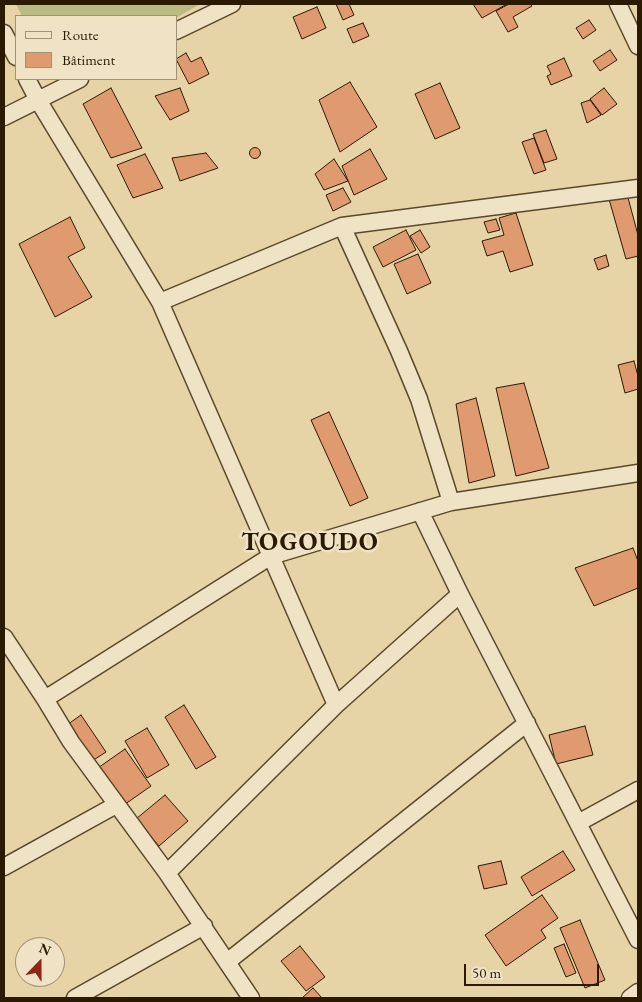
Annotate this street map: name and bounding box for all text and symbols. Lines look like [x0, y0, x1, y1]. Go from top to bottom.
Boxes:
legend [15, 15, 178, 80]
text: Route [62, 25, 99, 44]
text: Bâtiment [62, 50, 115, 69]
district label: TOGOUDO [240, 528, 380, 558]
north arrow [15, 937, 65, 987]
text: N [37, 939, 54, 959]
scale bar [467, 954, 602, 986]
text: 50 m [472, 963, 501, 982]

